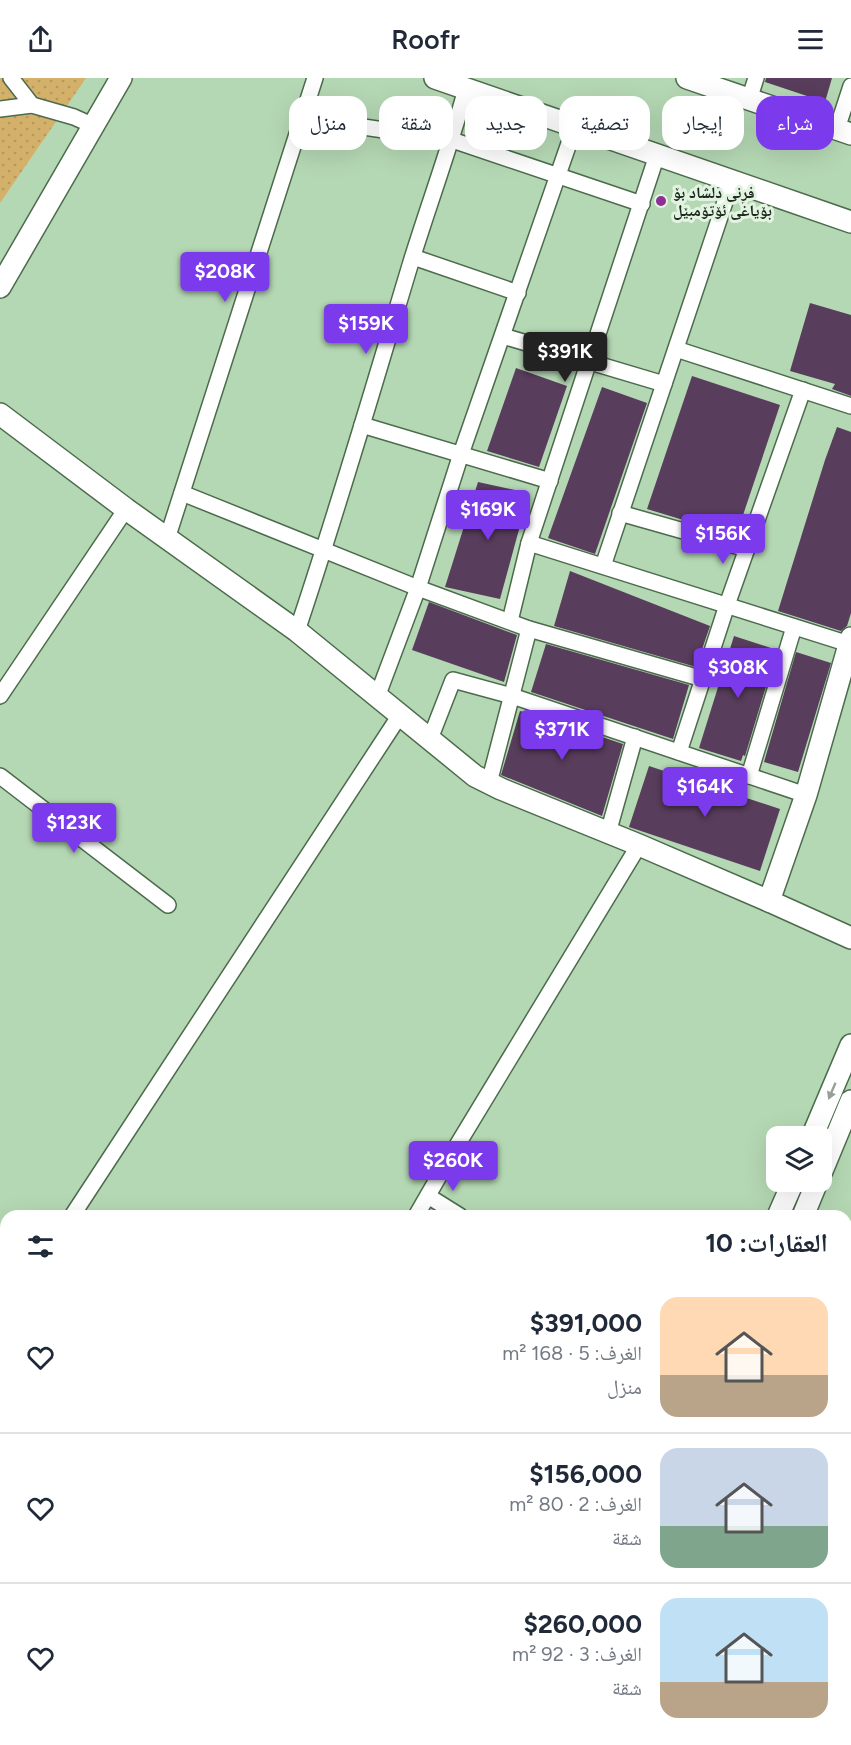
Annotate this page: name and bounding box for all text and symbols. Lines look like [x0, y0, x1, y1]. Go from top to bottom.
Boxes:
icon: share [24, 23, 57, 56]
text: Roofr [391, 23, 460, 56]
icon: menu [794, 23, 827, 56]
chip: منزل [289, 96, 367, 150]
chip: شقة [379, 96, 453, 150]
chip: جديد [465, 96, 547, 150]
chip: تصفية [559, 96, 650, 150]
chip: إيجار [662, 96, 744, 150]
chip: شراء [756, 96, 834, 150]
place label: فڕنی دلشاد بۆ بۆیاغی ئۆتۆمبێل [673, 183, 772, 220]
marker: فڕنی دلشاد بۆ بۆیاغی ئۆتۆمبێل [654, 194, 668, 208]
pin: $208K [183, 252, 267, 303]
text: $208K [194, 259, 256, 283]
pin: $159K [324, 304, 408, 355]
text: $159K [338, 311, 394, 335]
pin: $391K [523, 332, 607, 383]
text: $391K [537, 339, 593, 363]
pin: $169K [446, 490, 530, 541]
text: $169K [460, 497, 516, 521]
pin: $156K [681, 514, 765, 565]
text: $156K [695, 521, 751, 545]
pin: $308K [696, 648, 780, 699]
text: $308K [708, 655, 768, 679]
pin: $371K [520, 710, 604, 761]
text: $371K [534, 717, 590, 741]
pin: $164K [663, 767, 747, 818]
text: $164K [676, 774, 734, 798]
pin: $123K [32, 803, 116, 854]
text: $123K [46, 810, 102, 834]
one-way arrow [827, 1083, 837, 1101]
map controls [766, 1126, 832, 1192]
button: layers [766, 1126, 832, 1192]
pin: $260K [411, 1141, 495, 1192]
text: $260K [423, 1148, 483, 1172]
text: العقارات: 10 [705, 1227, 828, 1259]
icon: filters [24, 1230, 57, 1263]
text: $391,000 [530, 1307, 642, 1339]
icon: home [708, 1321, 780, 1393]
icon: heart [24, 1341, 57, 1374]
text: الغرف: 5 · 168 m² [502, 1341, 642, 1365]
text: منزل [607, 1375, 642, 1399]
text: $156,000 [529, 1458, 642, 1490]
icon: home [708, 1472, 780, 1544]
icon: heart [24, 1492, 57, 1525]
text: الغرف: 2 · 80 m² [509, 1492, 642, 1516]
text: شقة [612, 1526, 642, 1550]
text: $260,000 [523, 1608, 642, 1640]
icon: home [708, 1622, 780, 1694]
icon: heart [24, 1642, 57, 1675]
text: الغرف: 3 · 92 m² [512, 1642, 642, 1666]
text: شقة [612, 1676, 642, 1700]

